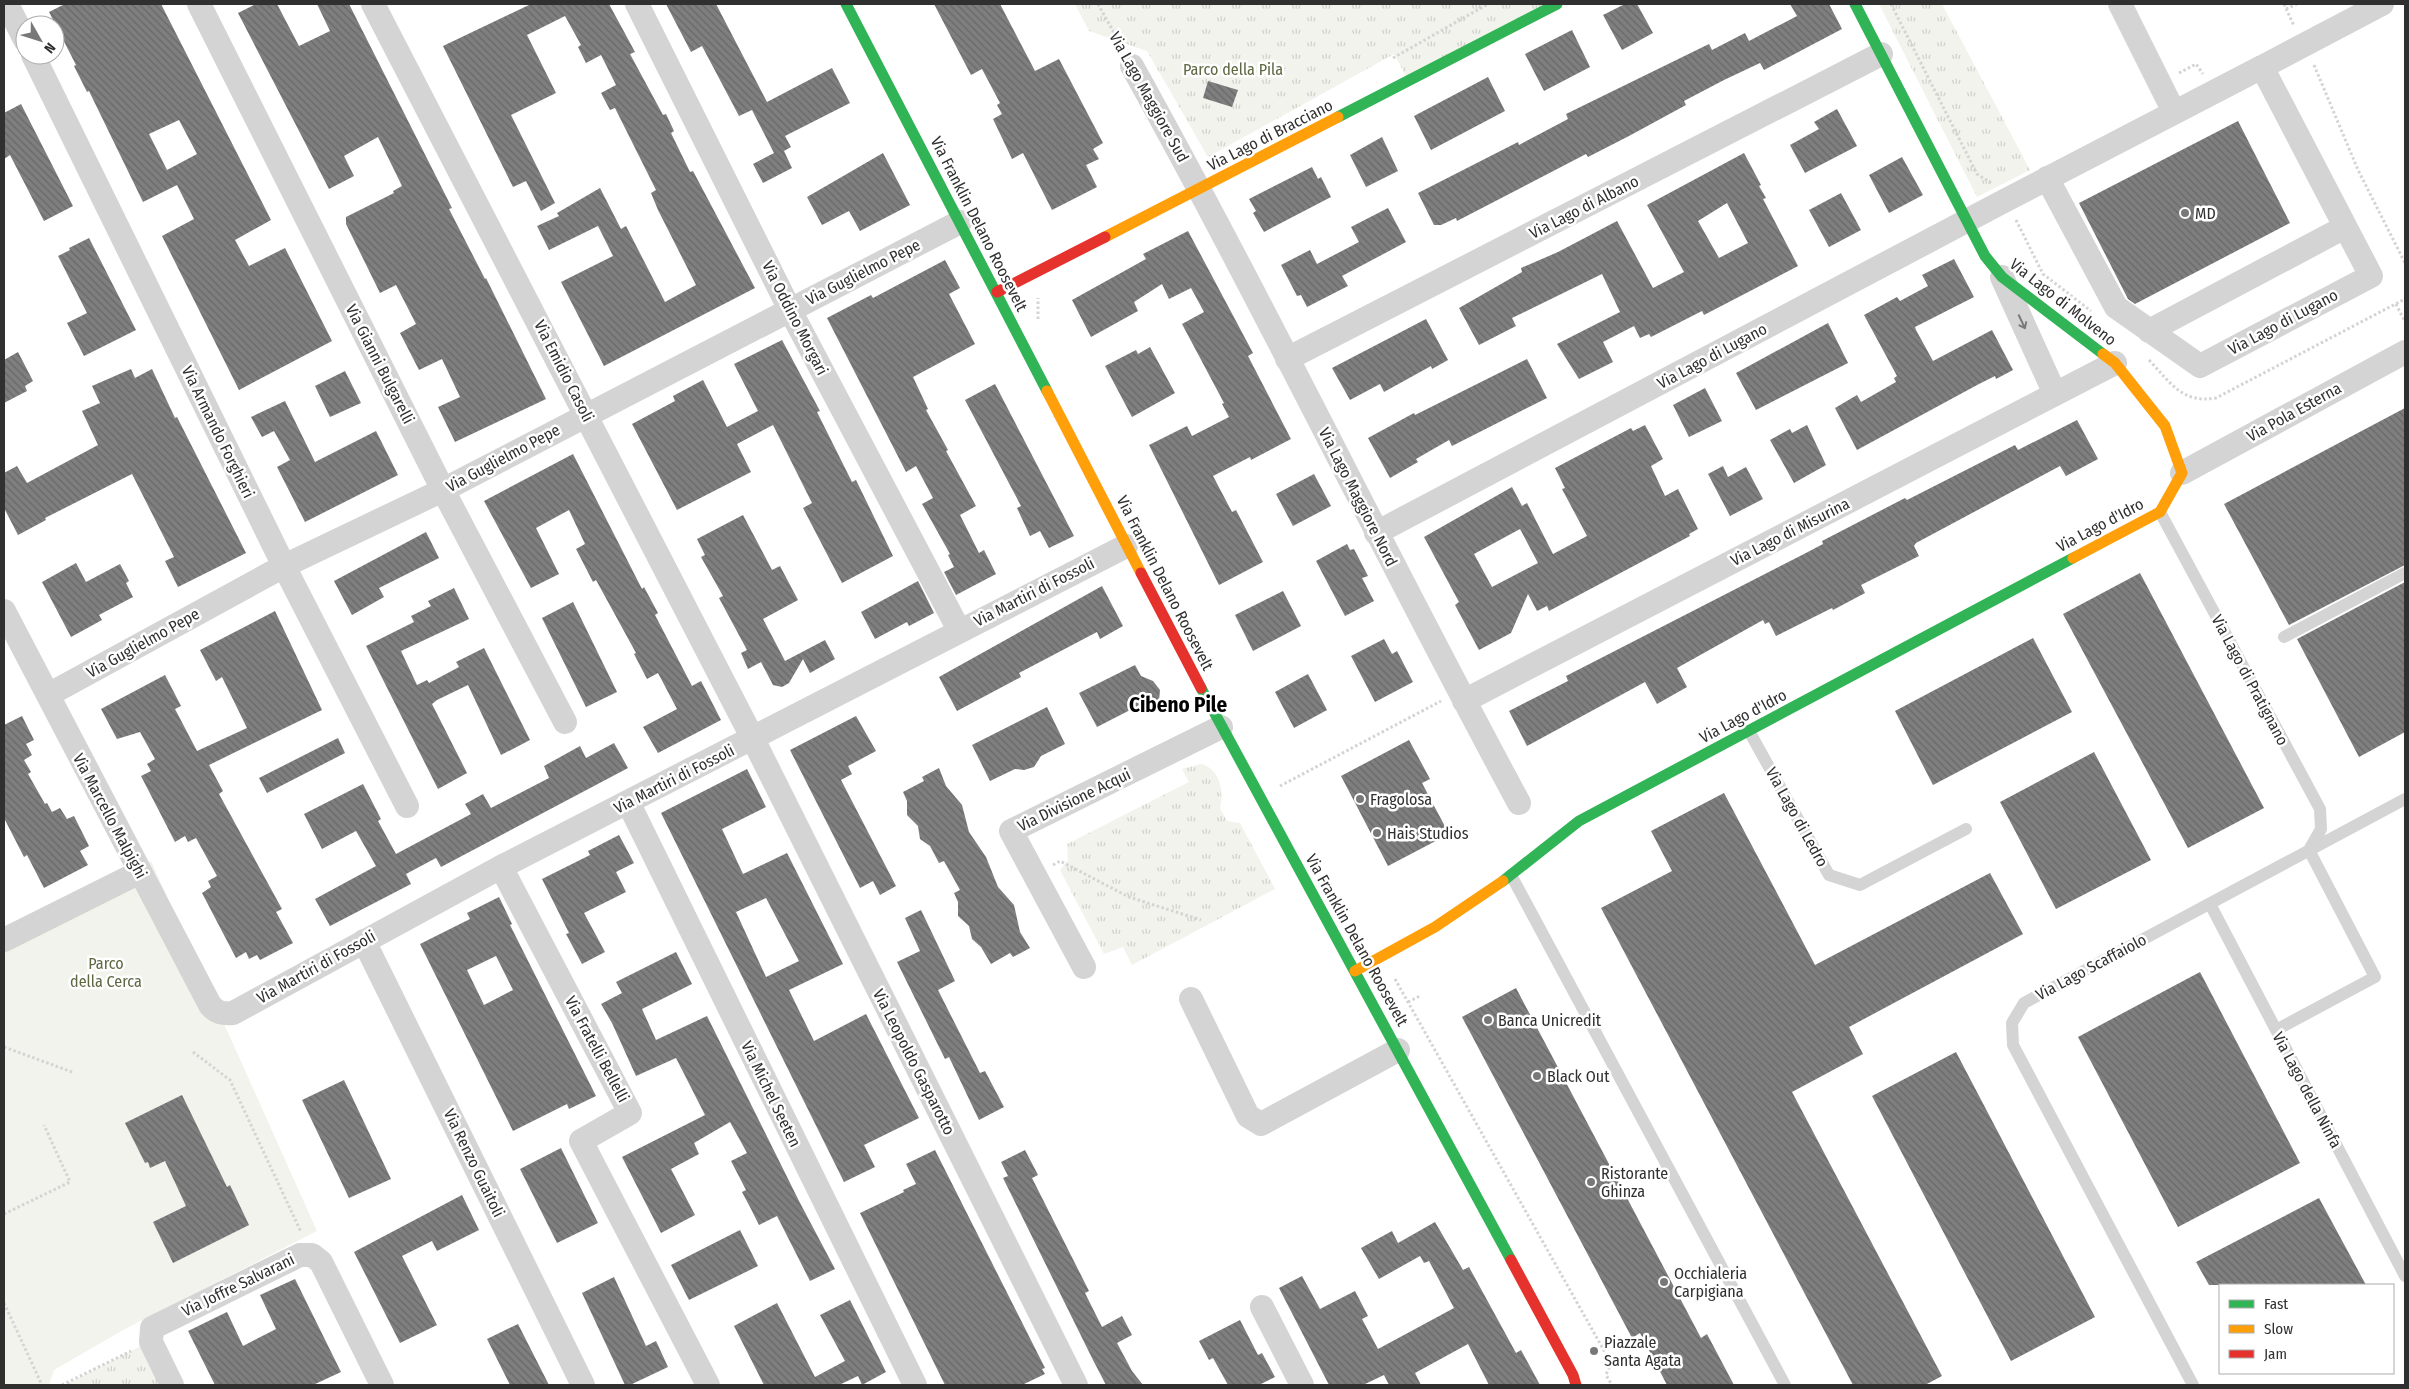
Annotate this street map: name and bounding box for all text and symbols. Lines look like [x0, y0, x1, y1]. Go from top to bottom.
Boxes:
north arrow [15, 15, 65, 65]
street label: Via Lago Maggiore Sud [1105, 28, 1193, 166]
text: N [40, 39, 59, 56]
park label: Parco della Pila [1183, 60, 1283, 79]
street label: Via Lago di Bracciano [1204, 95, 1336, 175]
street label: Via Franklin Delano Roosevelt [927, 133, 1032, 315]
street label: Via Lago di Albano [1526, 171, 1642, 243]
place label: MD [2195, 204, 2216, 223]
marker: MD [2179, 207, 2191, 219]
street label: Via Guglielmo Pepe [803, 235, 923, 309]
street label: Via Lago di Molveno [2006, 255, 2120, 349]
street label: Via Oddino Morgari [758, 258, 832, 378]
street label: Via Lago di Lugano [2225, 285, 2341, 359]
street label: Via Gianni Bulgarelli [342, 301, 418, 427]
one-way arrow [2018, 314, 2027, 329]
street label: Via Emidio Casoli [530, 317, 598, 425]
street label: Via Lago di Lugano [1654, 319, 1770, 393]
street label: Via Armando Forghieri [178, 363, 258, 501]
street label: Via Pola Esterna [2244, 378, 2345, 446]
street label: Via Guglielmo Pepe [443, 420, 563, 496]
street label: Via Lago Maggiore Nord [1315, 424, 1401, 570]
street label: Via Franklin Delano Roosevelt [1113, 492, 1218, 674]
street label: Via Lago di Misurina [1727, 494, 1853, 570]
street label: Via Lago d'Idro [2053, 494, 2147, 556]
street label: Via Martiri di Fossoli [971, 553, 1097, 631]
street label: Via Guglielmo Pepe [83, 604, 203, 682]
street label: Via Lago di Pratignano [2208, 611, 2292, 749]
street label: Via Lago d'Idro [1696, 685, 1790, 747]
district label: Cibeno Pile [1129, 692, 1227, 718]
street label: Via Martiri di Fossoli [611, 740, 737, 818]
street label: Via Marcello Malpighi [69, 750, 151, 882]
street label: Via Divisione Acqui [1014, 764, 1134, 836]
street label: Via Lago di Ledro [1762, 764, 1832, 870]
place label: Fragolosa [1370, 790, 1432, 809]
marker: Fragolosa [1354, 793, 1366, 805]
place label: Hais Studios [1387, 824, 1469, 843]
marker: Hais Studios [1371, 827, 1383, 839]
street label: Via Franklin Delano Roosevelt [1302, 851, 1413, 1030]
street label: Via Martiri di Fossoli [253, 927, 379, 1007]
street label: Via Lago Scaffaiolo [2032, 930, 2150, 1004]
park label: Parco della Cerca [70, 954, 142, 991]
street label: Via Leopoldo Gasparotto [869, 986, 959, 1138]
street label: Via Fratelli Bellelli [561, 993, 633, 1105]
place label: Banca Unicredit [1498, 1011, 1602, 1030]
marker: Banca Unicredit [1482, 1014, 1494, 1026]
street label: Via Lago della Ninfa [2268, 1029, 2346, 1152]
street label: Via Michel Seeten [737, 1038, 805, 1150]
place label: Black Out [1547, 1067, 1610, 1086]
marker: Black Out [1531, 1070, 1543, 1082]
street label: Via Renzo Guaitoli [440, 1106, 508, 1220]
place label: Ristorante Ghinza [1601, 1164, 1668, 1201]
marker: Ristorante Ghinza [1585, 1176, 1597, 1188]
street label: Via Joffre Salvarani [179, 1250, 297, 1320]
place label: Occhialeria Carpigiana [1674, 1264, 1747, 1301]
marker: Occhialeria Carpigiana [1658, 1276, 1670, 1288]
legend [2219, 1284, 2394, 1374]
text: Fast [2264, 1295, 2288, 1313]
text: Slow [2264, 1320, 2293, 1338]
place label: Piazzale Santa Agata [1604, 1333, 1682, 1370]
marker: Piazzale Santa Agata [1588, 1345, 1600, 1357]
text: Jam [2264, 1345, 2287, 1363]

